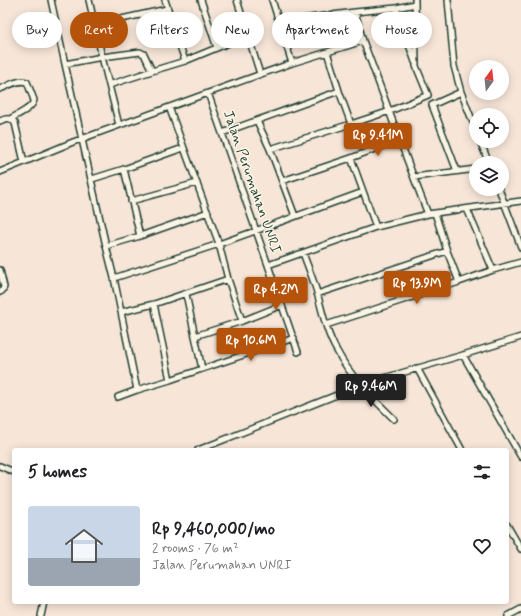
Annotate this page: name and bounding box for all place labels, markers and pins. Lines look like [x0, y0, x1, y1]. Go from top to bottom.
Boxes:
pin: Rp 9.41M [337, 123, 419, 157]
pin: Rp 13.9M [376, 271, 458, 305]
pin: Rp 4.2M [239, 277, 313, 311]
pin: Rp 10.6M [210, 328, 292, 362]
pin: Rp 9.46M [330, 374, 412, 408]

